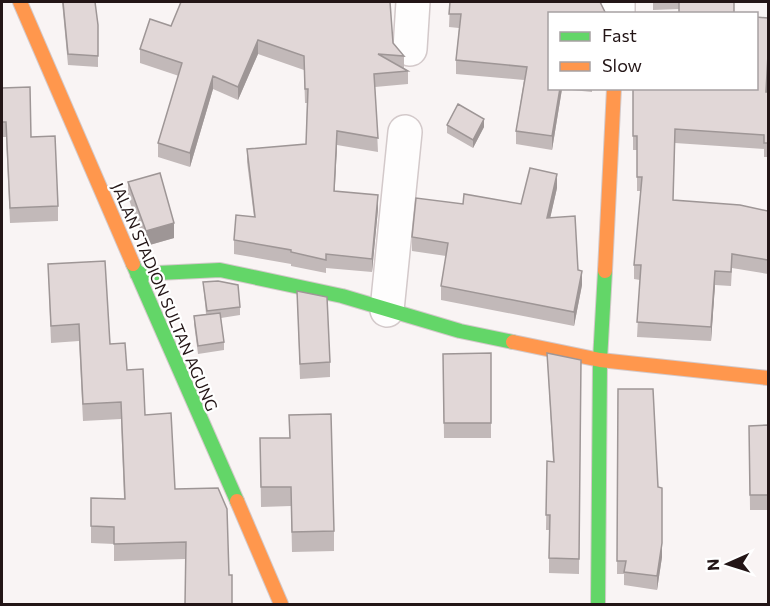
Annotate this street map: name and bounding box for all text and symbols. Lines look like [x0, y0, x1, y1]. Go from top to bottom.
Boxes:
legend [548, 12, 758, 90]
text: Fast [602, 24, 637, 46]
text: Slow [602, 54, 642, 76]
street label: JALAN STADION SULTAN AGUNG [109, 180, 222, 414]
north arrow [698, 534, 758, 594]
text: N [703, 558, 722, 571]

